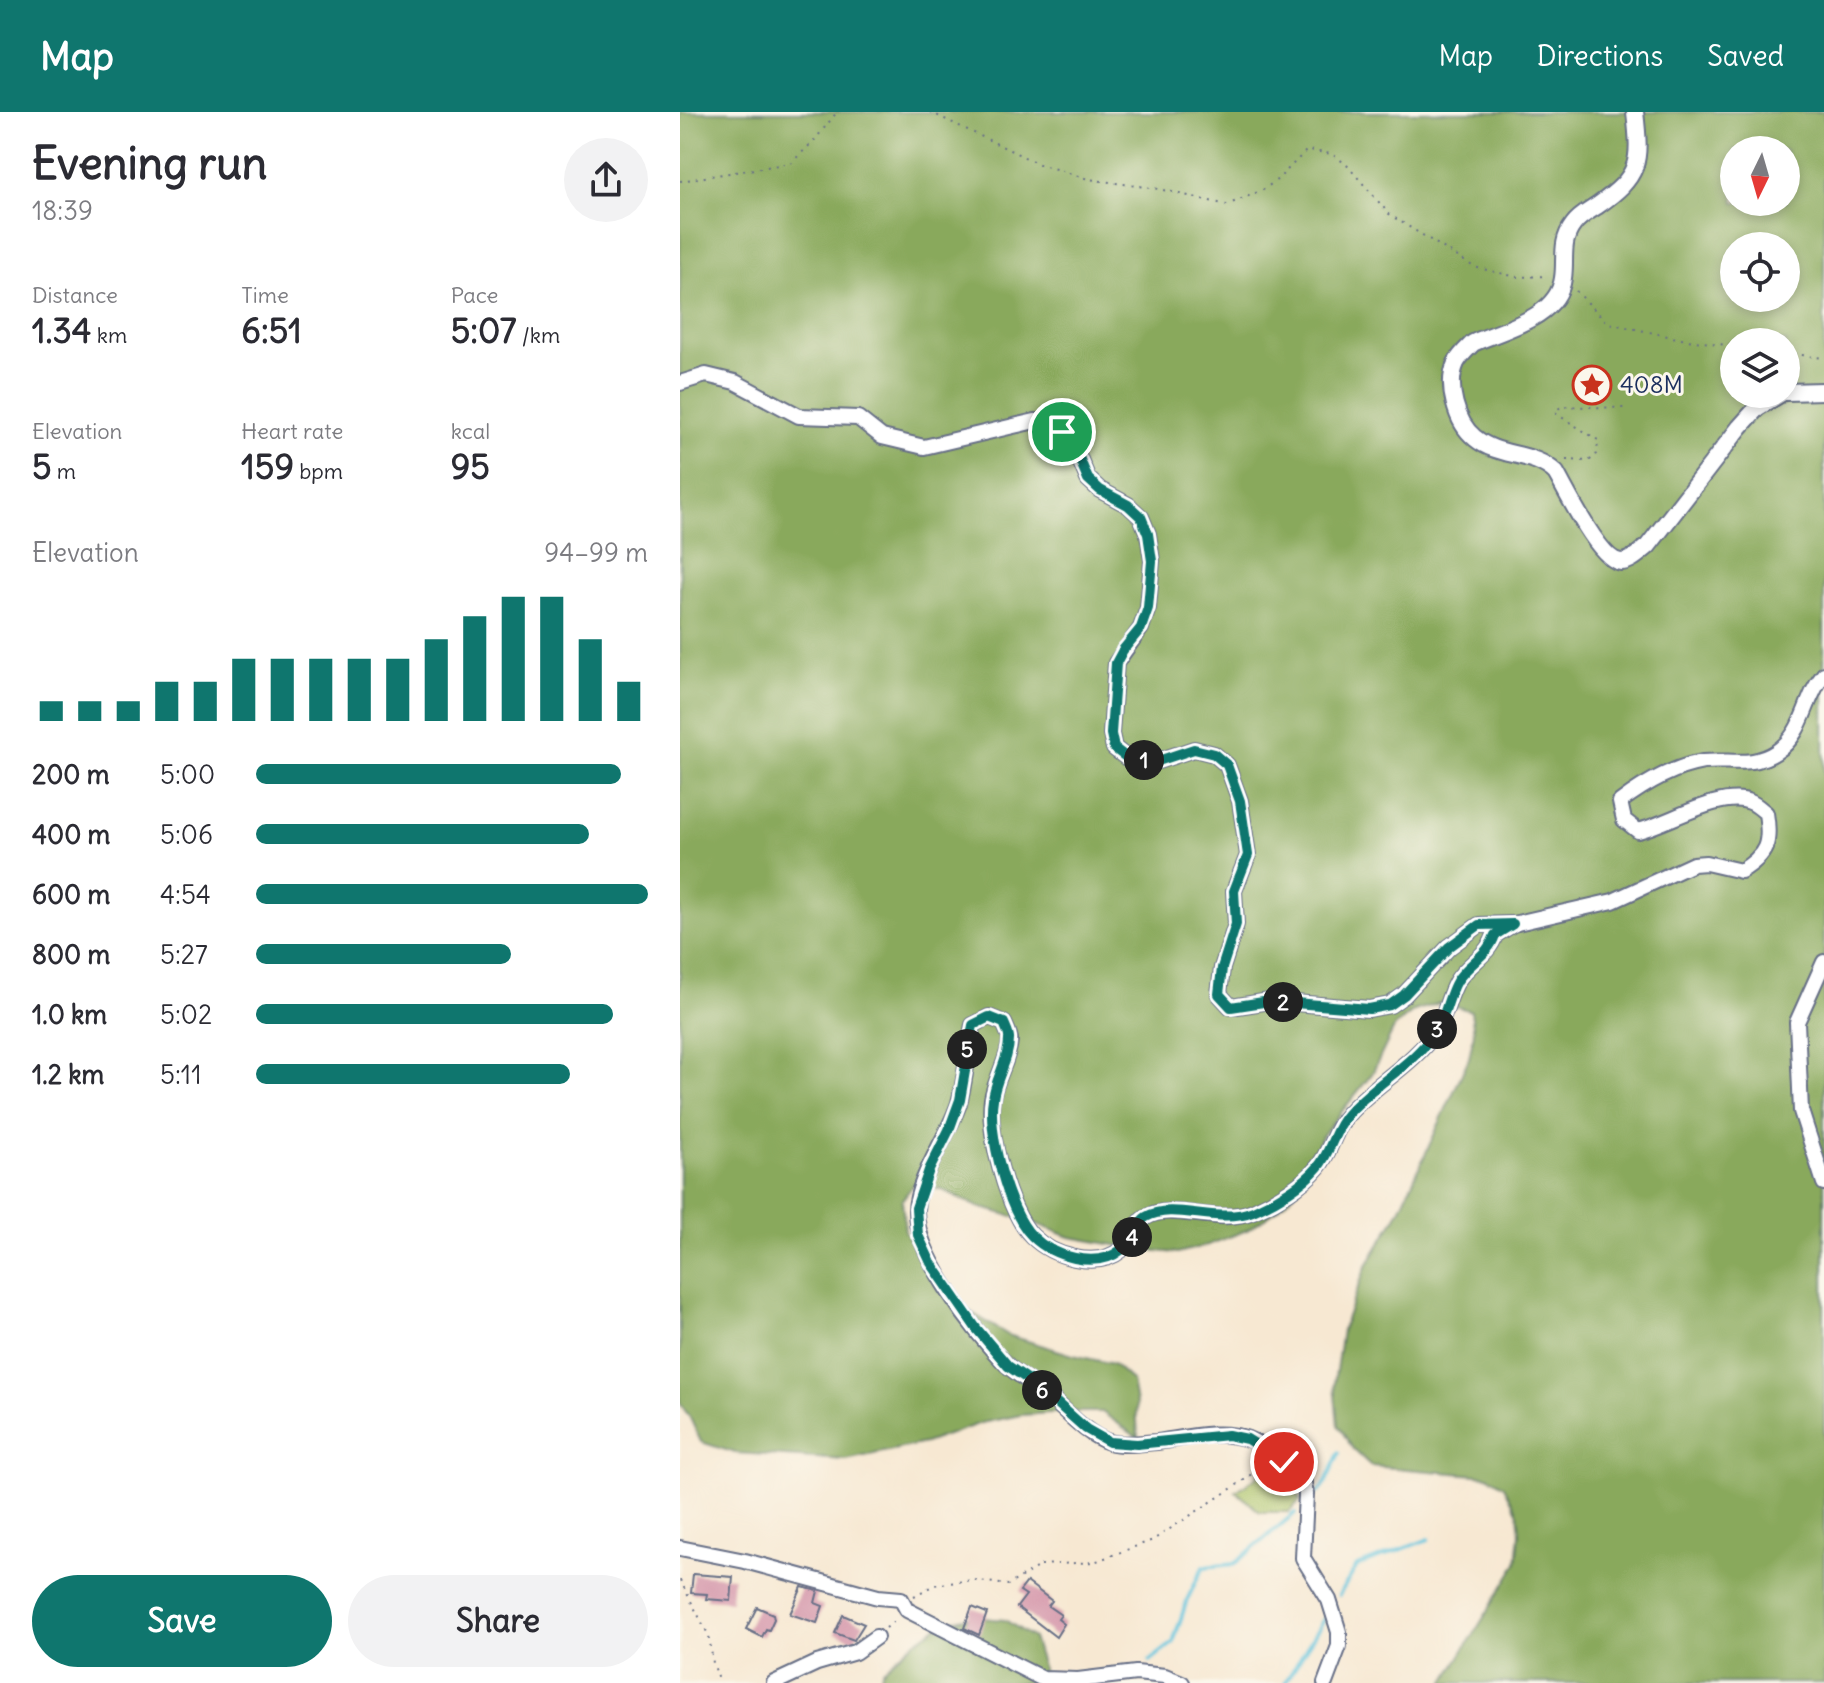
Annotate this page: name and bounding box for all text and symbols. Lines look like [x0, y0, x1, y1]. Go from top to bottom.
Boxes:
text: Map [40, 33, 114, 80]
text: Map [1438, 38, 1493, 74]
text: Directions [1537, 38, 1663, 74]
text: Saved [1707, 38, 1784, 74]
text: Evening run [32, 136, 267, 191]
north arrow [1720, 136, 1800, 216]
map controls [1720, 136, 1800, 408]
button: share [564, 138, 648, 222]
text: 18:39 [32, 194, 93, 227]
button: locate [1720, 232, 1800, 312]
text: Distance [32, 281, 118, 309]
text: Time [241, 281, 289, 309]
text: Pace [451, 281, 498, 309]
text: 1.34 [32, 309, 92, 352]
text: 6:51 [241, 309, 302, 352]
text: 5:07 [451, 309, 516, 352]
text: km [92, 321, 127, 349]
text: /km [516, 321, 560, 349]
button: layers [1720, 328, 1800, 408]
place icon: 408M [1571, 364, 1613, 406]
place label: 408M [1620, 369, 1683, 399]
pin [1028, 398, 1096, 466]
icon: arrive [1040, 410, 1084, 454]
text: Elevation [32, 417, 122, 445]
text: Heart rate [241, 417, 343, 445]
text: kcal [451, 417, 490, 445]
text: 5 [32, 445, 52, 488]
text: 159 [241, 445, 294, 488]
text: 95 [451, 445, 490, 488]
text: m [52, 457, 76, 485]
text: bpm [294, 457, 343, 485]
text: Elevation [32, 536, 139, 569]
text: 94–99 m [544, 536, 648, 569]
pin: 1 [1124, 740, 1164, 780]
text: 1 [1140, 746, 1148, 774]
text: 200 m [32, 758, 109, 791]
text: 5:00 [160, 758, 215, 791]
text: 400 m [32, 818, 110, 851]
text: 5:06 [160, 818, 213, 851]
text: 600 m [32, 878, 110, 911]
text: 4:54 [160, 878, 211, 911]
text: 800 m [32, 938, 110, 971]
text: 5:27 [160, 938, 208, 971]
pin: 2 [1263, 982, 1303, 1022]
text: 2 [1277, 988, 1289, 1016]
text: 1.0 km [32, 998, 107, 1031]
text: 5:02 [160, 998, 212, 1031]
pin: 3 [1417, 1009, 1457, 1049]
text: 3 [1431, 1015, 1443, 1043]
pin: 5 [947, 1029, 987, 1069]
text: 5 [961, 1035, 973, 1063]
text: 1.2 km [32, 1058, 104, 1091]
text: 5:11 [160, 1058, 201, 1091]
pin: 4 [1112, 1217, 1152, 1257]
text: 4 [1126, 1223, 1138, 1251]
pin: 6 [1022, 1370, 1062, 1410]
text: 6 [1036, 1376, 1048, 1404]
pin [1250, 1428, 1318, 1496]
icon: check [1262, 1440, 1306, 1484]
button: Save [32, 1575, 332, 1667]
button: Share [348, 1575, 648, 1667]

